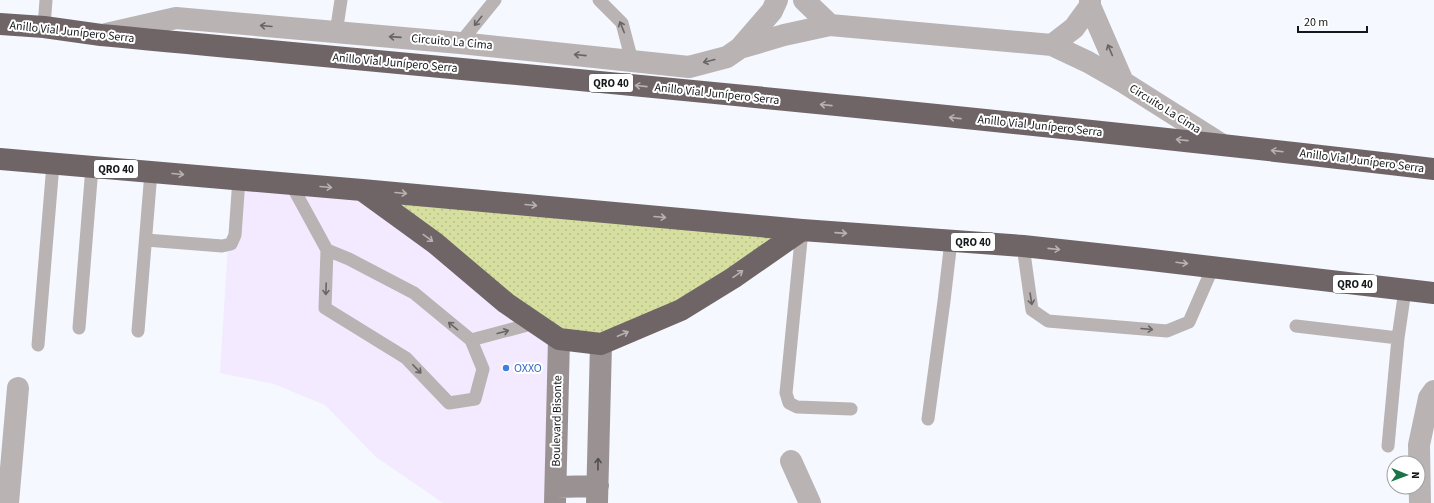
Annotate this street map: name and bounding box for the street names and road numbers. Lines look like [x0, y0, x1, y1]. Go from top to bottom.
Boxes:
street label: Anillo Vial Junípero Serra [9, 17, 135, 47]
street label: Circuito La Cima [411, 30, 493, 54]
street label: Anillo Vial Junípero Serra [332, 49, 458, 77]
road number: QRO 40 [589, 74, 633, 92]
street label: Anillo Vial Junípero Serra [654, 79, 780, 109]
street label: Circuito La Cima [1126, 80, 1204, 138]
street label: Anillo Vial Junípero Serra [977, 111, 1103, 141]
street label: Anillo Vial Junípero Serra [1299, 145, 1425, 177]
road number: QRO 40 [94, 160, 138, 178]
road number: QRO 40 [951, 233, 995, 251]
road number: QRO 40 [1333, 275, 1377, 293]
street label: Boulevard Bisonte [548, 375, 566, 467]

